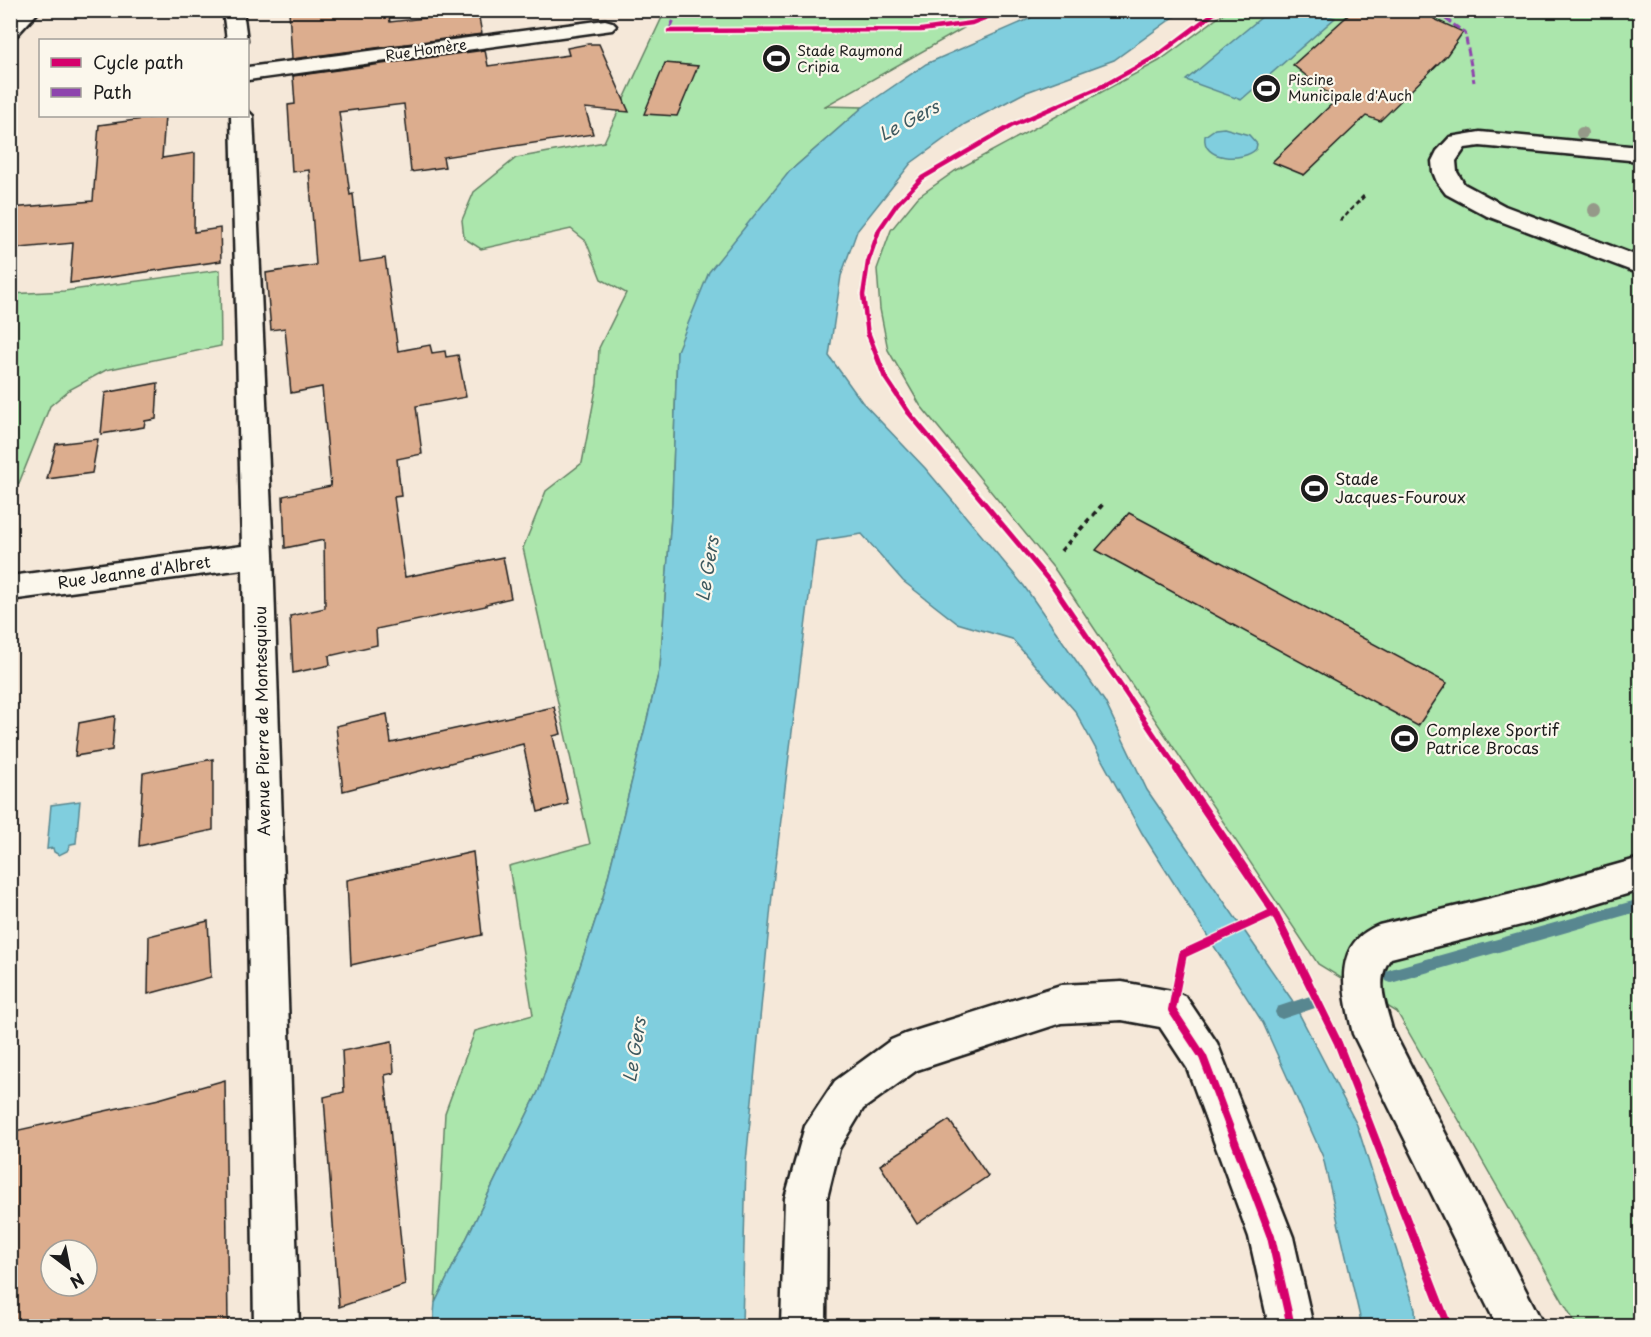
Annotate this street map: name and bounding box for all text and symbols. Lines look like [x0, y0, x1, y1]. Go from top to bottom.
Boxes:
street label: Rue Homère [384, 33, 468, 66]
legend [39, 39, 249, 117]
place label: Stade Raymond Cripia [797, 40, 902, 77]
sports icon: Stade Raymond Cripia [760, 43, 792, 75]
text: Cycle path [93, 48, 184, 75]
place label: Piscine Municipale d'Auch [1288, 69, 1412, 106]
sports icon: Piscine Municipale d'Auch [1251, 72, 1283, 104]
text: Path [93, 78, 132, 105]
water label: Le Gers [873, 92, 945, 147]
place label: Stade Jacques-Fouroux [1335, 466, 1466, 508]
sports icon: Stade Jacques-Fouroux [1298, 472, 1330, 504]
water label: Le Gers [688, 533, 725, 603]
street label: Rue Jeanne d'Albret [56, 548, 212, 594]
street label: Avenue Pierre de Montesquiou [247, 606, 275, 836]
place label: Complexe Sportif Patrice Brocas [1426, 717, 1560, 759]
sports icon: Complexe Sportif Patrice Brocas [1389, 723, 1421, 755]
water label: Le Gers [615, 1014, 652, 1084]
north arrow [39, 1238, 99, 1298]
text: N [66, 1268, 89, 1295]

